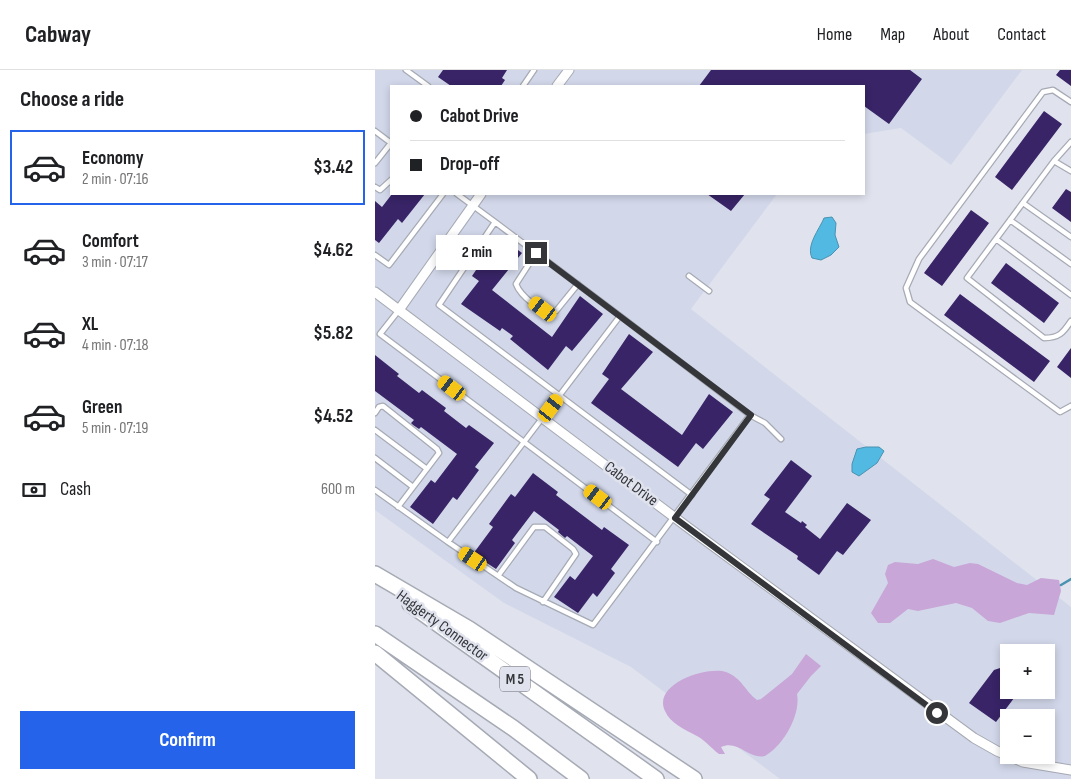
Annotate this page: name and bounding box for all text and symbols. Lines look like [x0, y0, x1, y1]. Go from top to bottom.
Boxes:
text: Cabway [25, 20, 91, 49]
text: Home [817, 24, 852, 45]
text: Map [880, 24, 905, 45]
text: About [933, 24, 969, 45]
text: Contact [997, 24, 1046, 45]
text: Choose a ride [20, 86, 124, 113]
text: Cabot Drive [440, 105, 519, 128]
icon: car [22, 145, 67, 190]
text: Economy [82, 147, 144, 170]
text: Drop-off [440, 153, 500, 176]
text: $3.42 [313, 156, 353, 179]
text: 2 min · 07:16 [82, 170, 149, 189]
icon: car [22, 228, 67, 273]
text: Comfort [82, 230, 139, 253]
callout: 2 min [436, 236, 519, 270]
text: $4.62 [313, 239, 353, 262]
route end [525, 242, 547, 264]
text: 2 min [462, 243, 492, 262]
text: 3 min · 07:17 [82, 253, 148, 272]
car [526, 294, 559, 324]
icon: car [22, 311, 67, 356]
text: XL [82, 313, 98, 336]
text: $5.82 [313, 322, 353, 345]
text: 4 min · 07:18 [82, 336, 149, 355]
car [435, 373, 468, 403]
car [535, 392, 566, 424]
icon: car [22, 394, 67, 439]
text: Green [82, 396, 122, 419]
text: $4.52 [313, 405, 353, 428]
text: 5 min · 07:19 [82, 419, 148, 438]
street label: Cabot Drive [600, 458, 662, 510]
icon: cash [20, 476, 48, 504]
text: Cash [60, 478, 91, 501]
text: 600 m [321, 480, 355, 499]
car [581, 482, 614, 512]
car [456, 544, 489, 574]
street label: Haggerty Connector [393, 586, 492, 666]
map controls [1000, 644, 1055, 764]
button: + [1000, 644, 1055, 699]
road number: M 5 [500, 666, 530, 692]
route start [926, 702, 948, 724]
button: − [1000, 709, 1055, 764]
button: Confirm [20, 711, 355, 769]

